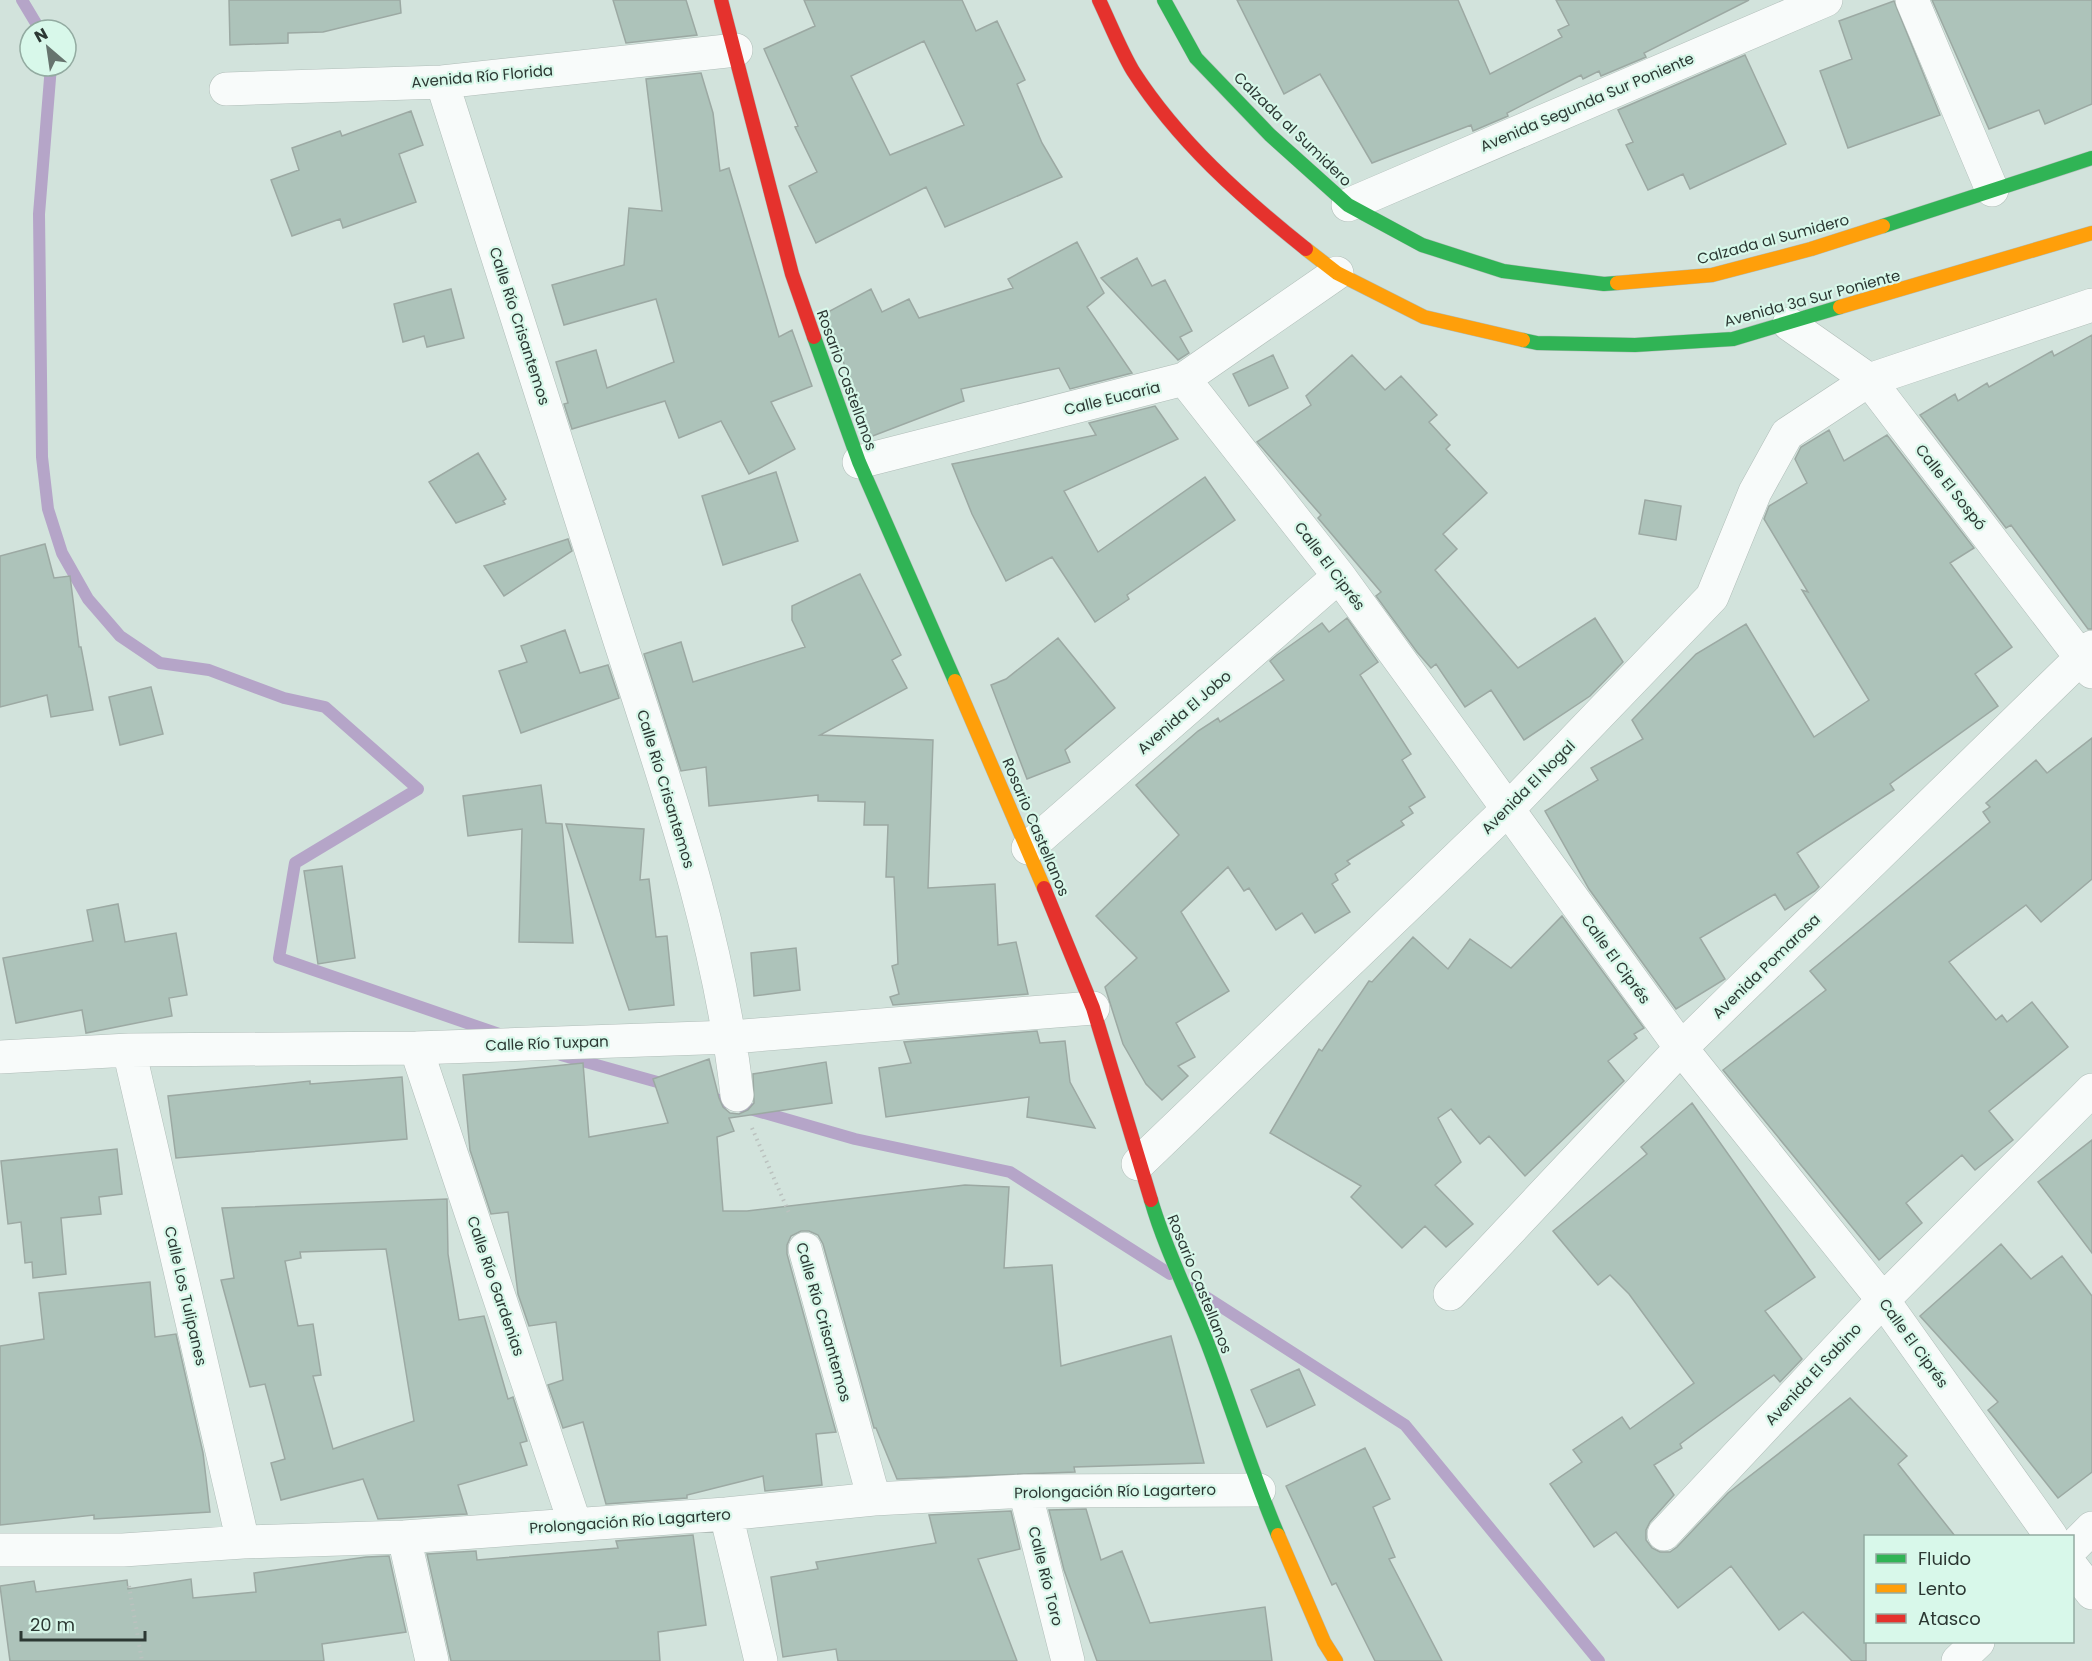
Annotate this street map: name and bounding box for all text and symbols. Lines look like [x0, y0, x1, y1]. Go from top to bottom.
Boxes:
north arrow [18, 18, 78, 78]
text: N [30, 22, 52, 48]
street label: Avenida Segunda Sur Poniente [1477, 47, 1697, 157]
street label: Avenida Río Florida [410, 59, 554, 93]
street label: Calzada al Sumidero [1229, 67, 1357, 191]
street label: Calzada al Sumidero [1695, 209, 1851, 269]
street label: Calle Río Crisantemos [485, 244, 556, 408]
street label: Avenida 3a Sur Poniente [1722, 264, 1902, 332]
street label: Rosario Castellanos [812, 307, 882, 453]
street label: Calle Eucaria [1062, 376, 1162, 420]
street label: Calle El Sospó [1911, 440, 1991, 534]
street label: Calle El Ciprés [1290, 517, 1370, 615]
street label: Avenida El Jobo [1133, 665, 1235, 759]
street label: Calle Río Crisantemos [632, 707, 700, 871]
street label: Avenida El Nogal [1476, 735, 1580, 839]
street label: Rosario Castellanos [997, 755, 1075, 900]
street label: Avenida Pomarosa [1707, 909, 1825, 1023]
street label: Calle El Ciprés [1576, 910, 1656, 1008]
street label: Calle Río Tuxpan [485, 1030, 609, 1056]
street label: Rosario Castellanos [1162, 1211, 1238, 1357]
street label: Calle Río Gardenias [462, 1213, 530, 1359]
street label: Calle Los Tulipanes [160, 1224, 212, 1368]
street label: Calle Río Crisantemos [791, 1240, 857, 1404]
street label: Calle El Ciprés [1874, 1294, 1954, 1392]
street label: Avenida El Sabino [1760, 1318, 1866, 1430]
street label: Prolongación Río Lagartero [1014, 1479, 1216, 1503]
street label: Prolongación Río Lagartero [529, 1503, 731, 1539]
street label: Calle Río Toro [1024, 1524, 1068, 1628]
legend [1864, 1535, 2074, 1643]
text: Fluido [1918, 1546, 1971, 1571]
text: Lento [1918, 1576, 1967, 1601]
scale bar [21, 1604, 146, 1642]
text: Atasco [1918, 1606, 1981, 1631]
text: 20 m [30, 1612, 75, 1637]

